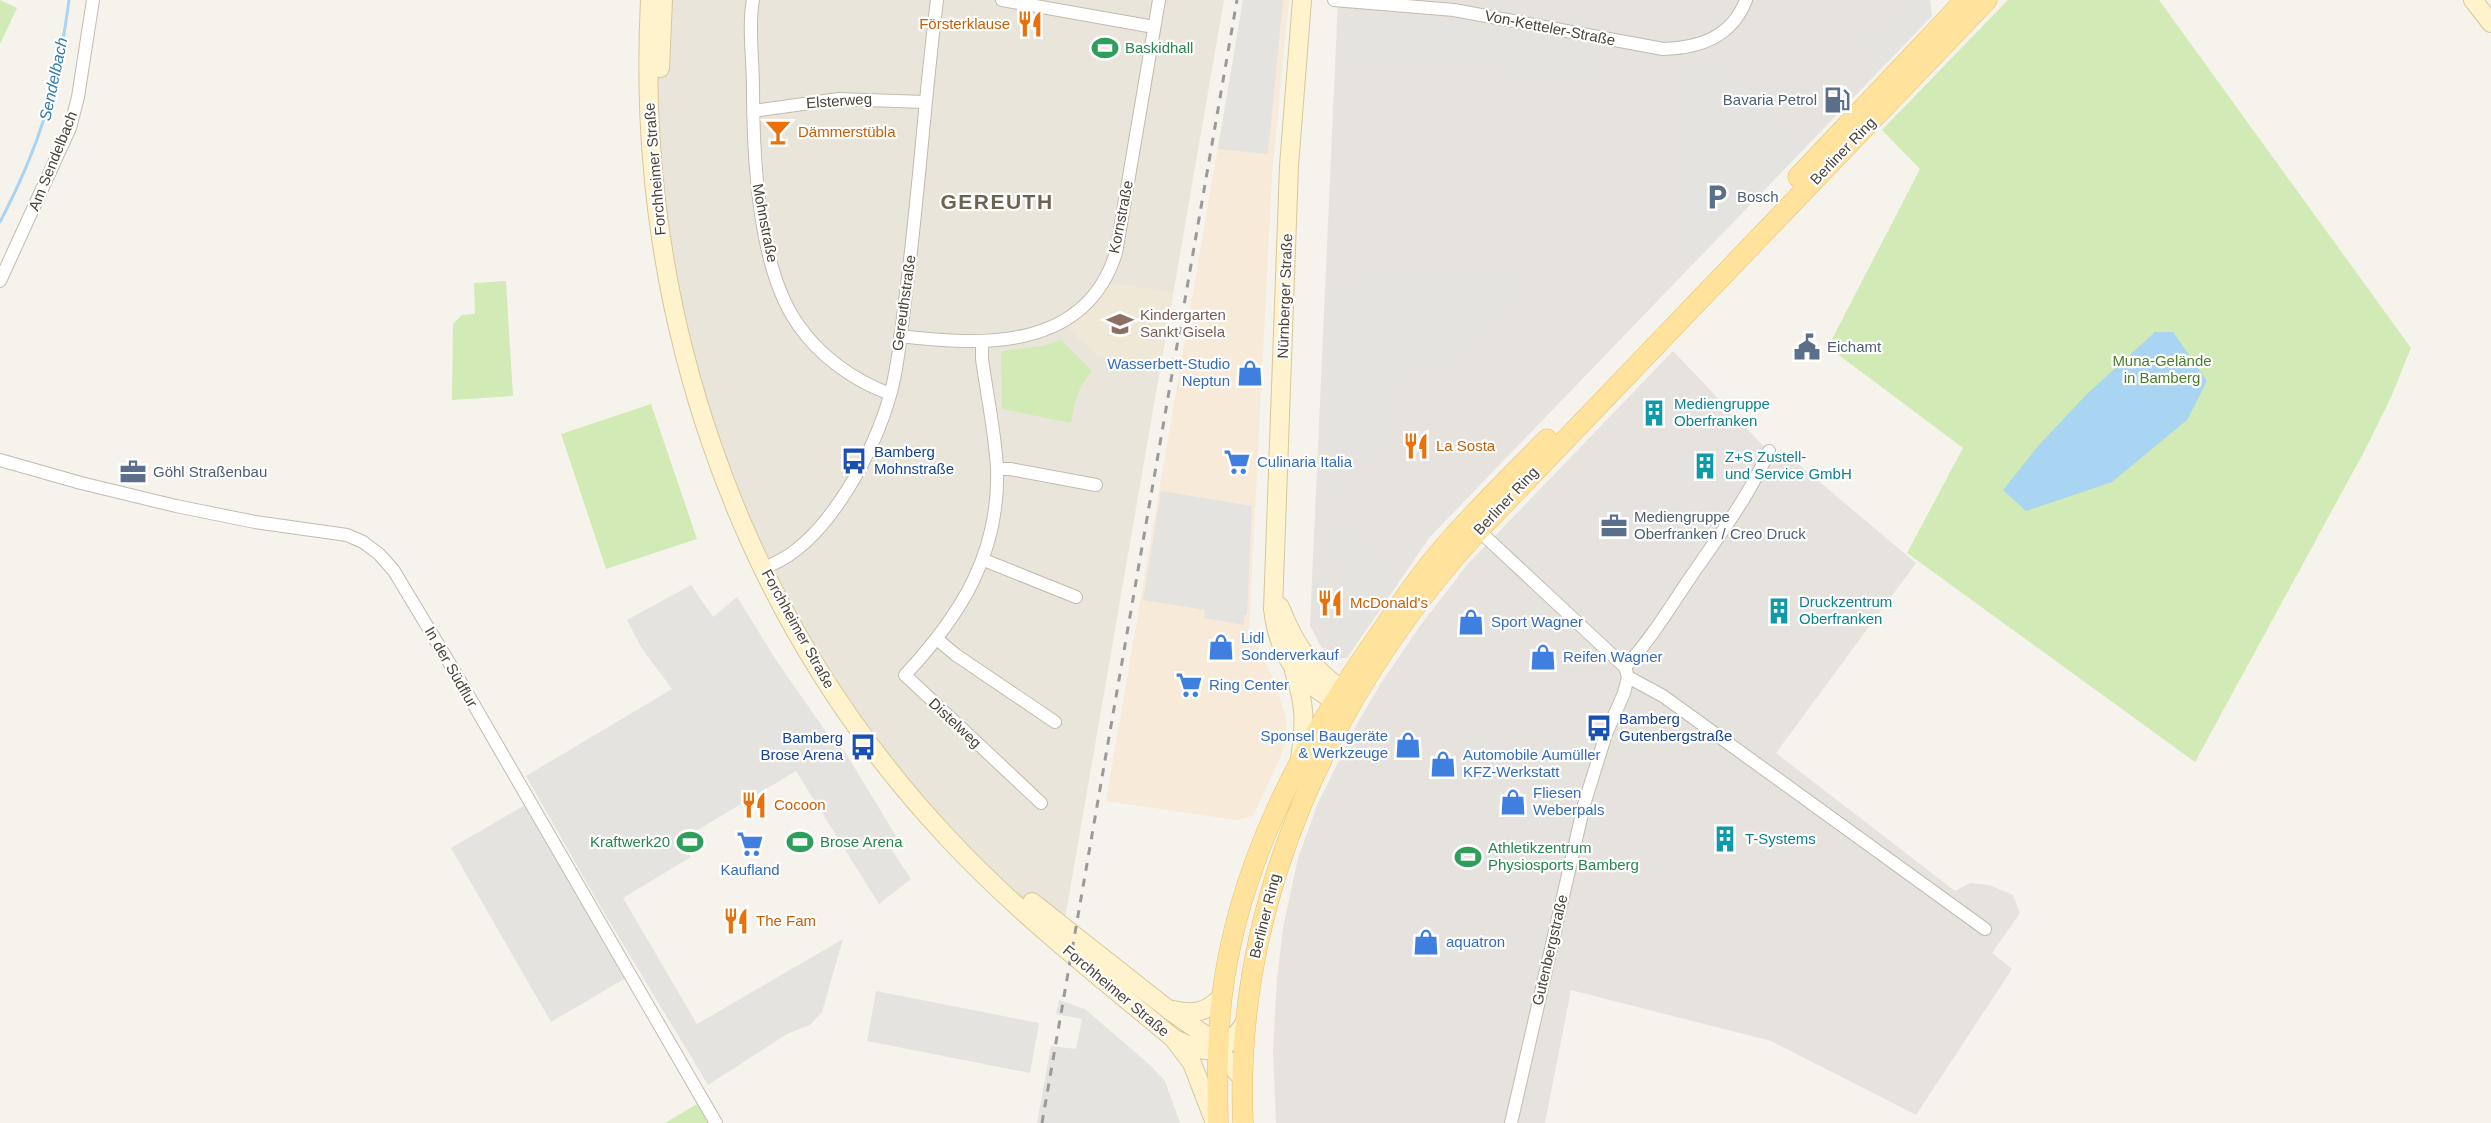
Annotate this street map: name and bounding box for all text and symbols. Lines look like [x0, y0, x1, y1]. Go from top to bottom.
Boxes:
street label: Von-Ketteler-Straße [1483, 7, 1617, 49]
restaurant icon: Försterklause [1015, 9, 1045, 39]
place label: Försterklause [919, 15, 1010, 32]
sports icon: Baskidhall [1090, 33, 1120, 63]
water label: Sendelbach [36, 36, 71, 122]
place label: Baskidhall [1125, 39, 1193, 56]
fuel station icon: Bavaria Petrol [1822, 85, 1852, 115]
street label: Elsterweg [806, 90, 872, 111]
place label: Bavaria Petrol [1723, 91, 1817, 108]
street label: Forchheimer Straße [640, 102, 669, 236]
street label: Am Sendelbach [25, 109, 80, 213]
street label: Berliner Ring [1806, 114, 1879, 188]
bar icon: Dämmerstübla [763, 117, 793, 147]
place label: Dämmerstübla [798, 123, 896, 140]
street label: Kornstraße [1105, 179, 1136, 255]
street label: Mohnstraße [750, 182, 781, 264]
parking icon: Bosch [1702, 182, 1732, 212]
place label: Bosch [1737, 188, 1779, 205]
district label: GEREUTH [940, 190, 1054, 213]
street label: Nürnberger Straße [1274, 233, 1295, 359]
street label: Gereuthstraße [888, 254, 919, 352]
place label: Kindergarten Sankt Gisela [1140, 306, 1226, 340]
school or university icon: Kindergarten Sankt Gisela [1105, 309, 1135, 339]
public building icon: Eichamt [1792, 332, 1822, 362]
place label: Eichamt [1827, 338, 1882, 355]
park label: Muna-Gelände in Bamberg [2112, 352, 2212, 386]
place label: Wasserbett-Studio Neptun [1107, 355, 1230, 389]
shop icon: Wasserbett-Studio Neptun [1235, 358, 1265, 388]
place label: Mediengruppe Oberfranken [1674, 395, 1770, 429]
building icon: Mediengruppe Oberfranken [1639, 398, 1669, 428]
restaurant icon: La Sosta [1401, 431, 1431, 461]
place label: La Sosta [1436, 437, 1496, 454]
place label: Bamberg Mohnstraße [874, 443, 954, 477]
bus stop icon: Bamberg Mohnstraße [839, 446, 869, 476]
supermarket icon: Culinaria Italia [1222, 447, 1252, 477]
place label: Z+S Zustell- und Service GmbH [1725, 448, 1852, 482]
building icon: Z+S Zustell- und Service GmbH [1690, 451, 1720, 481]
place label: Culinaria Italia [1257, 453, 1353, 470]
office icon: Göhl Straßenbau [118, 457, 148, 487]
place label: Göhl Straßenbau [153, 463, 267, 480]
street label: Berliner Ring [1470, 463, 1541, 538]
place label: Mediengruppe Oberfranken / Creo Druck [1634, 508, 1806, 542]
office icon: Mediengruppe Oberfranken / Creo Druck [1599, 511, 1629, 541]
street label: Forchheimer Straße [759, 566, 838, 691]
restaurant icon: McDonald's [1315, 588, 1345, 618]
place label: Druckzentrum Oberfranken [1799, 593, 1892, 627]
place label: McDonald's [1350, 594, 1428, 611]
building icon: Druckzentrum Oberfranken [1764, 596, 1794, 626]
shop icon: Sport Wagner [1456, 607, 1486, 637]
place label: Sport Wagner [1491, 613, 1583, 630]
street label: In der Südflur [422, 624, 481, 710]
place label: Lidl Sonderverkauf [1241, 629, 1339, 663]
shop icon: Lidl Sonderverkauf [1206, 632, 1236, 662]
shop icon: Reifen Wagner [1528, 642, 1558, 672]
place label: Reifen Wagner [1563, 648, 1663, 665]
supermarket icon: Ring Center [1174, 670, 1204, 700]
place label: Ring Center [1209, 676, 1289, 693]
street label: Distelweg [926, 694, 985, 751]
place label: Bamberg Gutenbergstraße [1619, 710, 1732, 744]
bus stop icon: Bamberg Gutenbergstraße [1584, 713, 1614, 743]
place label: Sponsel Baugeräte & Werkzeuge [1260, 727, 1388, 761]
place label: Bamberg Brose Arena [760, 729, 844, 763]
shop icon: Sponsel Baugeräte & Werkzeuge [1393, 730, 1423, 760]
bus stop icon: Bamberg Brose Arena [848, 732, 878, 762]
place label: Automobile Aumüller KFZ-Werkstatt [1463, 746, 1601, 780]
shop icon: Automobile Aumüller KFZ-Werkstatt [1428, 749, 1458, 779]
place label: Fliesen Weberpals [1533, 784, 1604, 818]
shop icon: Fliesen Weberpals [1498, 787, 1528, 817]
restaurant icon: Cocoon [739, 790, 769, 820]
place label: Cocoon [774, 796, 826, 813]
building icon: T-Systems [1710, 824, 1740, 854]
sports icon: Kraftwerk20 [675, 827, 705, 857]
sports icon: Brose Arena [785, 827, 815, 857]
supermarket icon: Kaufland [735, 829, 765, 859]
place label: T-Systems [1745, 830, 1816, 847]
place label: Kraftwerk20 [590, 833, 670, 850]
place label: Brose Arena [820, 833, 903, 850]
place label: Athletikzentrum Physiosports Bamberg [1488, 839, 1639, 873]
sports icon: Athletikzentrum Physiosports Bamberg [1453, 842, 1483, 872]
place label: Kaufland [720, 861, 780, 878]
street label: Berliner Ring [1246, 872, 1283, 960]
street label: Gutenbergstraße [1528, 893, 1571, 1007]
restaurant icon: The Fam [721, 906, 751, 936]
place label: The Fam [756, 912, 816, 929]
shop icon: aquatron [1411, 927, 1441, 957]
place label: aquatron [1446, 933, 1505, 950]
street label: Forchheimer Straße [1060, 941, 1173, 1040]

